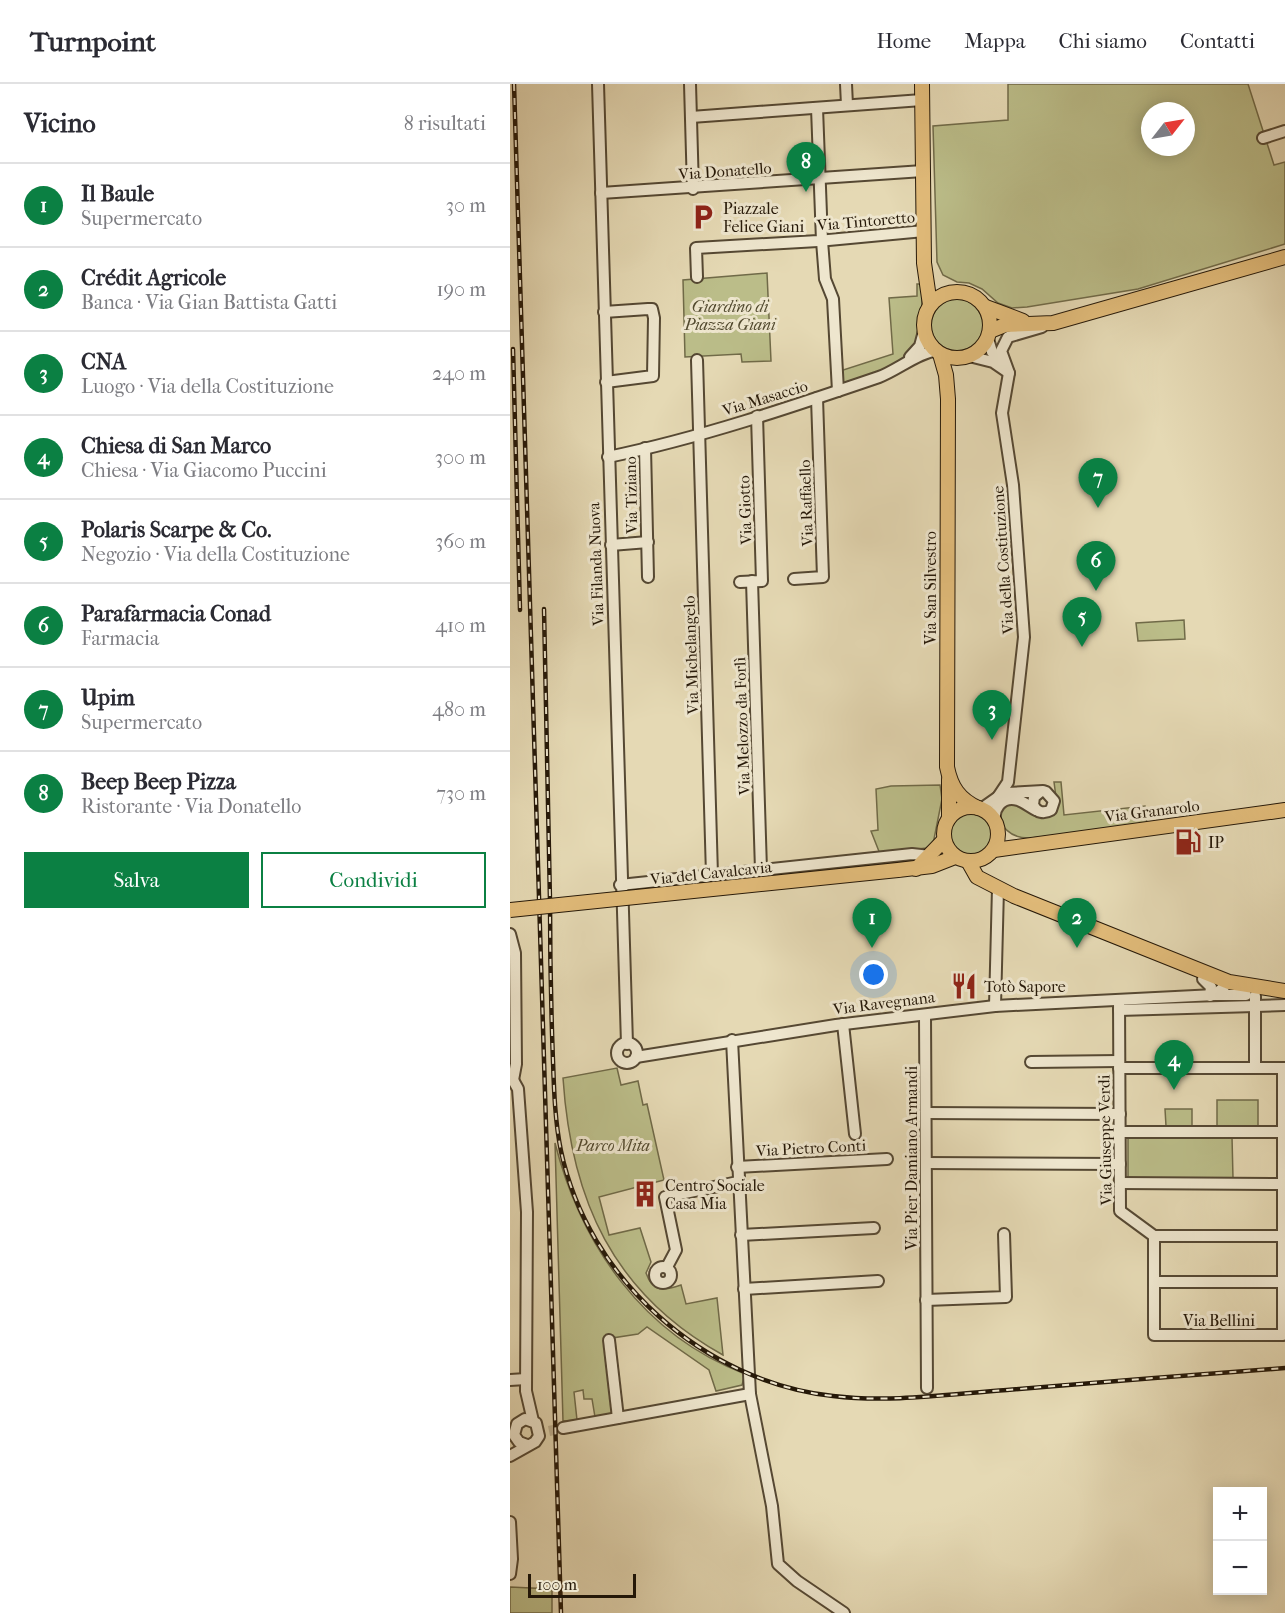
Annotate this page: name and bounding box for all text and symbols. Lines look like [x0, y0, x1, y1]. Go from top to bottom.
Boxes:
text: Turnpoint [30, 25, 156, 58]
text: Home [877, 29, 931, 53]
text: Mappa [964, 29, 1026, 53]
text: Chi siamo [1059, 29, 1147, 53]
text: Contatti [1180, 29, 1255, 53]
north arrow [1141, 102, 1195, 156]
text: Vicino [24, 108, 96, 139]
text: 8 risultati [404, 112, 486, 135]
pin: 8 [786, 142, 826, 192]
street label: Via Donatello [677, 158, 772, 184]
text: Il Baule [81, 181, 154, 207]
text: 1 [40, 194, 47, 217]
text: 30 m [446, 194, 486, 217]
place label: Piazzale Felice Giani [723, 199, 805, 236]
parking icon: Piazzale Felice Giani [688, 202, 718, 232]
text: Supermercato [81, 207, 202, 230]
street label: Via Tintoretto [815, 207, 916, 235]
text: Crédit Agricole [81, 265, 226, 291]
text: 2 [38, 278, 49, 301]
text: 190 m [436, 278, 486, 301]
text: Banca · Via Gian Battista Gatti [81, 291, 337, 314]
park label: Giardino di Piazza Giani [683, 297, 777, 334]
text: CNA [81, 349, 126, 375]
text: 3 [39, 362, 48, 385]
text: 240 m [432, 362, 486, 385]
text: Luogo · Via della Costituzione [81, 375, 334, 398]
street label: Via Masaccio [719, 376, 810, 420]
text: Chiesa di San Marco [81, 433, 271, 459]
text: 4 [38, 446, 49, 469]
text: 300 m [435, 446, 486, 469]
street label: Via Tiziano [621, 456, 641, 535]
pin: 7 [1078, 458, 1118, 508]
text: Chiesa · Via Giacomo Puccini [81, 459, 327, 482]
street label: Via Raffaello [795, 459, 817, 548]
street label: Via Giotto [734, 475, 756, 546]
street label: Via della Costituzione [988, 485, 1018, 636]
street label: Via Filanda Nuova [584, 501, 608, 627]
text: Polaris Scarpe & Co. [81, 517, 271, 543]
text: 5 [39, 530, 48, 553]
text: 360 m [435, 530, 486, 553]
street label: Via San Silvestro [921, 531, 940, 646]
pin: 6 [1076, 542, 1116, 591]
text: Negozio · Via della Costituzione [81, 543, 350, 566]
street label: Via Michelangelo [679, 595, 703, 716]
pin: 5 [1062, 598, 1102, 647]
text: Parafarmacia Conad [81, 601, 271, 627]
text: 6 [38, 614, 49, 637]
text: 410 m [435, 614, 486, 637]
text: Farmacia [81, 627, 159, 650]
street label: Via Melozzo da Forlì [730, 656, 754, 796]
text: Upim [81, 685, 135, 711]
pin: 3 [972, 690, 1012, 740]
text: 7 [39, 698, 48, 721]
text: 480 m [432, 698, 486, 721]
text: Supermercato [81, 711, 202, 734]
text: Beep Beep Pizza [81, 769, 236, 795]
text: 8 [38, 782, 49, 805]
text: 730 m [436, 782, 486, 805]
text: Ristorante · Via Donatello [81, 795, 301, 818]
street label: Via Granarolo [1103, 796, 1200, 826]
fuel station icon: IP [1173, 827, 1203, 857]
place label: IP [1208, 833, 1224, 852]
button: Salva [24, 852, 249, 908]
button: Condividi [261, 852, 486, 908]
street label: Via del Cavalcavia [648, 857, 773, 889]
pin: 1 [852, 898, 892, 948]
pin: 2 [1058, 898, 1096, 948]
your location [859, 960, 888, 989]
restaurant icon: Totò Sapore [949, 971, 979, 1001]
place label: Totò Sapore [984, 977, 1066, 996]
street label: Via Ravegnana [831, 987, 937, 1019]
pin: 4 [1154, 1040, 1194, 1090]
street label: Via Pier Damiano Armandi [902, 1065, 921, 1251]
street label: Via Giuseppe Verdi [1094, 1074, 1116, 1207]
park label: Parco Mita [575, 1136, 650, 1155]
street label: Via Pietro Conti [754, 1136, 867, 1160]
place label: Centro Sociale Casa Mia [665, 1176, 765, 1213]
building icon: Centro Sociale Casa Mia [630, 1179, 660, 1209]
street label: Via Bellini [1182, 1311, 1255, 1330]
map controls [1213, 1487, 1267, 1595]
button: + [1213, 1487, 1267, 1541]
button: − [1213, 1541, 1267, 1595]
scale bar [528, 1571, 636, 1598]
text: 100 m [537, 1575, 577, 1594]

